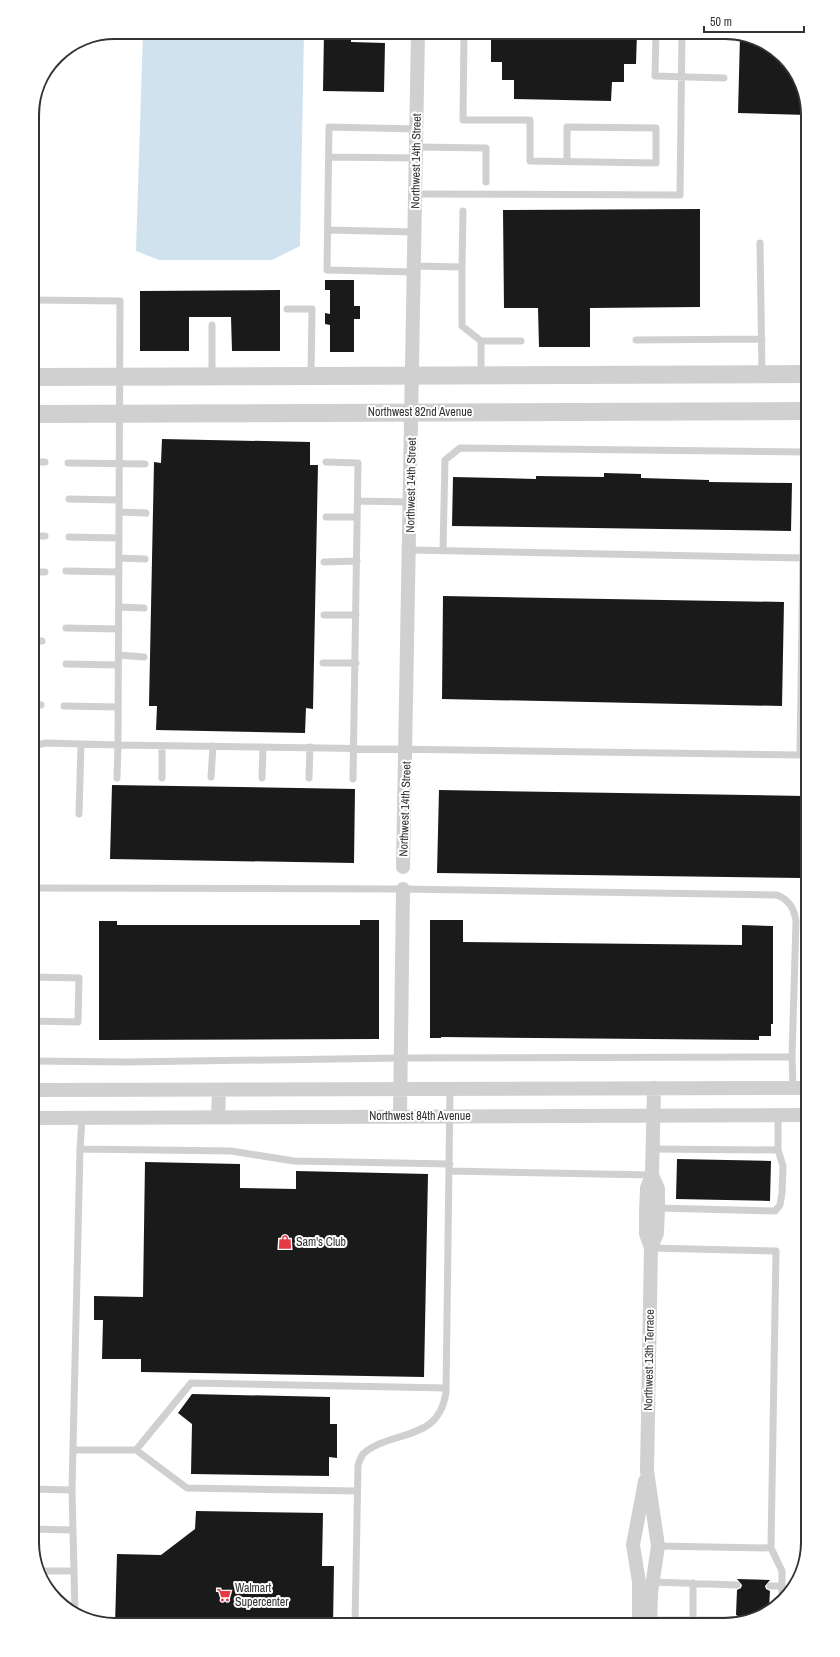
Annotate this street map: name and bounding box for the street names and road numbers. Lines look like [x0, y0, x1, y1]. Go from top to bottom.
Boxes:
street label: Northwest 14th Street [407, 113, 425, 209]
street label: Northwest 82nd Avenue [368, 404, 472, 420]
street label: Northwest 14th Street [402, 437, 420, 533]
street label: Northwest 14th Street [395, 761, 415, 857]
street label: Northwest 84th Avenue [369, 1108, 471, 1124]
street label: Northwest 13th Terrace [640, 1309, 658, 1411]

